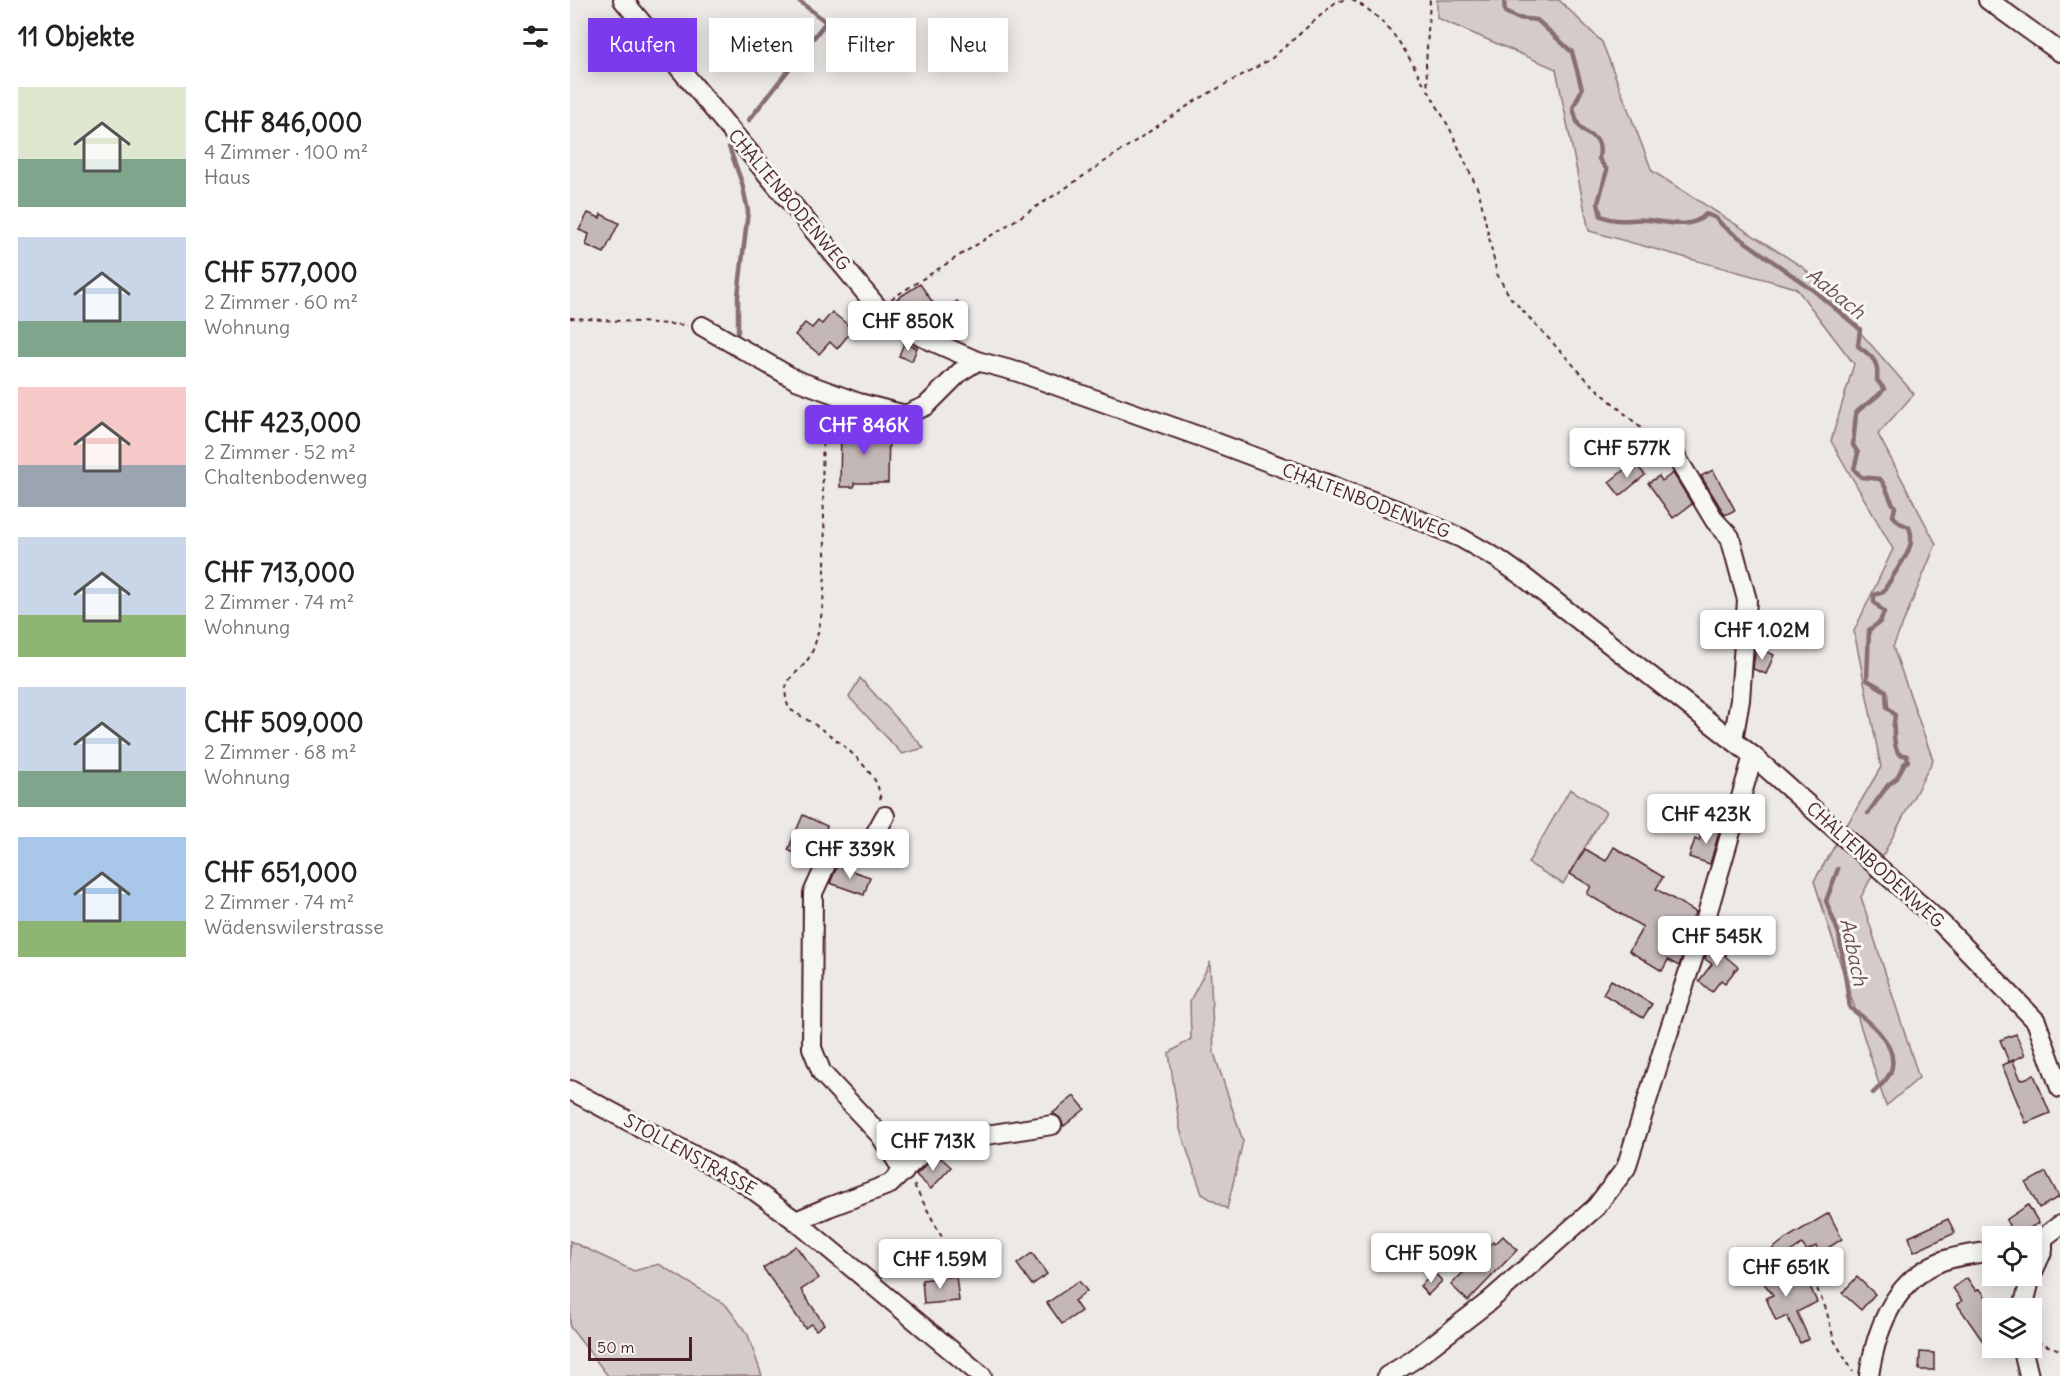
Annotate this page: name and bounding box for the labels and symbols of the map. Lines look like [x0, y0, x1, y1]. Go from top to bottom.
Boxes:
street label: CHALTENBODENWEG [723, 124, 855, 275]
water label: Aabach [1802, 261, 1871, 324]
pin: CHF 850K [846, 301, 970, 352]
pin: CHF 846K [802, 405, 926, 456]
pin: CHF 577K [1565, 428, 1689, 479]
street label: CHALTENBODENWEG [1279, 458, 1453, 543]
pin: CHF 1.02M [1693, 610, 1831, 661]
pin: CHF 423K [1644, 794, 1768, 845]
street label: CHALTENBODENWEG [1802, 797, 1949, 933]
pin: CHF 339K [788, 829, 912, 880]
pin: CHF 545K [1655, 916, 1779, 967]
water label: Aabach [1835, 916, 1874, 988]
street label: STOLLENSTRASSE [620, 1109, 761, 1201]
pin: CHF 713K [871, 1121, 995, 1172]
pin: CHF 509K [1369, 1233, 1493, 1284]
pin: CHF 1.59M [871, 1239, 1009, 1290]
pin: CHF 651K [1724, 1247, 1848, 1298]
scale bar [588, 1334, 692, 1362]

